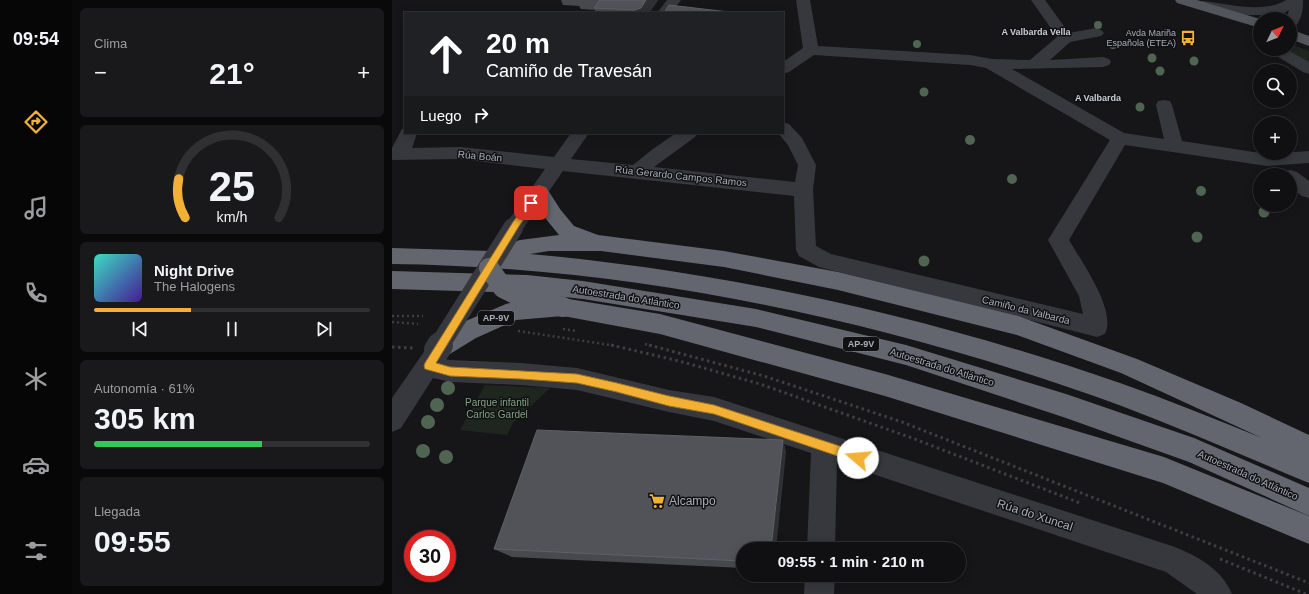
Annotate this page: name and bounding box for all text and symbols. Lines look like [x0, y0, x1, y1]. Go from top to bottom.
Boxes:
north arrow [1253, 12, 1297, 56]
map controls [1253, 12, 1297, 212]
district label: A Valbarda Vella [1001, 27, 1072, 37]
icon: ahead [420, 28, 472, 80]
text: 20 m [486, 28, 550, 59]
place label: Avda Mariña Española (ETEA) [1106, 28, 1176, 48]
text: 09:54 [13, 29, 59, 49]
bus stop icon: Avda Mariña Española (ETEA) [1179, 29, 1197, 47]
text: Clima [94, 36, 127, 51]
text: 21° [209, 57, 255, 90]
text: − [94, 60, 107, 85]
text: + [357, 60, 370, 85]
text: Camiño de Travesán [486, 61, 652, 81]
button: search [1253, 64, 1297, 108]
district label: A Valbarda [1075, 93, 1122, 103]
icon: right [470, 104, 492, 126]
text: Luego [420, 107, 462, 124]
icon: directions [22, 108, 50, 136]
button: + [1253, 116, 1297, 160]
street label: Rúa Boán [457, 149, 503, 163]
text: 25 [209, 163, 255, 210]
street label: Rúa Gerardo Campos Ramos [615, 164, 747, 188]
button: − [1253, 168, 1297, 212]
pin [514, 186, 548, 220]
icon: arrive [520, 192, 542, 214]
icon: music [22, 194, 50, 222]
text: km/h [217, 208, 248, 224]
text: Night Drive [154, 262, 234, 279]
icon: phone [22, 279, 50, 307]
text: The Halogens [154, 279, 235, 294]
street label: Autoestrada do Atlántico [572, 283, 681, 311]
street label: Camiño da Valbarda [981, 294, 1072, 326]
road number: AP-9V [478, 311, 514, 325]
icon: previous [129, 318, 151, 340]
icon: pause [221, 318, 243, 340]
icon: next [313, 318, 335, 340]
road number: AP-9V [843, 337, 879, 351]
street label: Autoestrada do Atlántico [889, 346, 996, 388]
icon: climate [22, 365, 50, 393]
text: Autonomía · 61% [94, 381, 194, 396]
park label: Parque infantil Carlos Gardel [465, 397, 529, 420]
text: 305 km [94, 402, 196, 435]
position arrow [837, 437, 879, 479]
street label: Autoestrada do Atlántico [1196, 448, 1300, 502]
icon: car [22, 451, 50, 479]
supermarket icon: Alcampo [648, 492, 666, 510]
place label: Alcampo [669, 494, 716, 508]
street label: Rúa do Xuncal [995, 496, 1075, 534]
text: Llegada [94, 504, 140, 519]
text: 09:55 [94, 525, 171, 558]
speed limit sign: 30 [404, 530, 456, 582]
icon: filters [22, 537, 50, 565]
text: 09:55 · 1 min · 210 m [778, 553, 924, 570]

